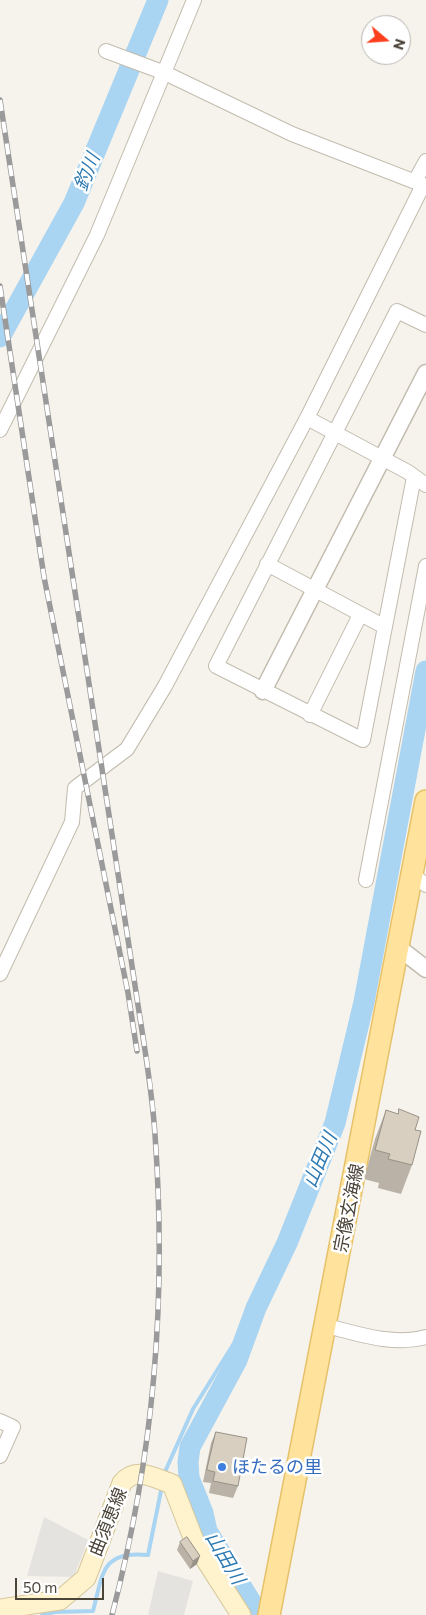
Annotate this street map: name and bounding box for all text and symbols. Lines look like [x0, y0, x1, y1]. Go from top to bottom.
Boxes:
north arrow [361, 15, 411, 65]
text: N [390, 37, 409, 52]
water label: 釣川 [69, 150, 105, 194]
water label: 山田川 [298, 1129, 342, 1191]
street label: 宗像玄海線 [330, 1162, 368, 1254]
place label: ほたるの里 [232, 1456, 322, 1478]
marker: ほたるの里 [216, 1461, 228, 1473]
street label: 曲須恵線 [85, 1485, 131, 1559]
water label: 山田川 [201, 1528, 249, 1588]
scale bar [18, 1568, 106, 1600]
text: 50 m [23, 1578, 57, 1596]

